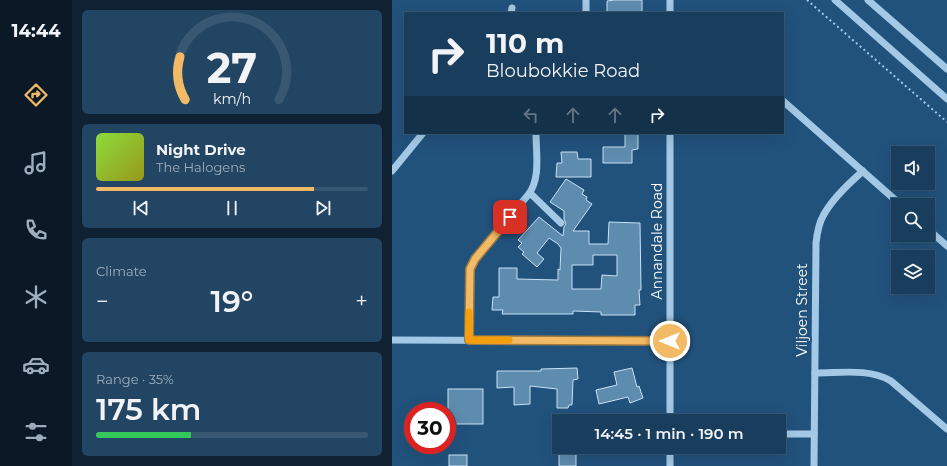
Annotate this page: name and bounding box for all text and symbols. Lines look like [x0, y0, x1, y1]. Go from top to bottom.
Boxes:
text: 14:44 [11, 20, 61, 42]
text: 110 m [486, 26, 564, 60]
icon: right [420, 28, 472, 80]
text: 27 [207, 43, 257, 93]
text: Bloubokkie Road [486, 60, 640, 82]
icon: directions [22, 81, 50, 109]
text: km/h [213, 90, 251, 108]
icon: left [520, 104, 542, 126]
icon: ahead [562, 104, 584, 126]
icon: ahead [604, 104, 626, 126]
icon: right [646, 104, 668, 126]
text: Night Drive [156, 140, 246, 159]
map controls [891, 146, 935, 294]
button: sound [891, 146, 935, 190]
icon: music [22, 149, 50, 177]
text: The Halogens [156, 159, 245, 175]
street label: Annandale Road [648, 183, 666, 299]
icon: previous [130, 197, 152, 219]
icon: pause [221, 197, 243, 219]
icon: next [312, 197, 334, 219]
button: search [891, 198, 935, 242]
pin [493, 200, 527, 234]
icon: arrive [499, 206, 521, 228]
icon: phone [22, 216, 50, 244]
button: layers [891, 250, 935, 294]
text: Climate [96, 263, 147, 279]
street label: Viljoen Street [793, 263, 811, 357]
icon: climate [22, 283, 50, 311]
text: 19° [211, 283, 253, 320]
text: − [96, 288, 109, 315]
text: + [355, 288, 368, 315]
position arrow [649, 320, 691, 362]
icon: car [22, 351, 50, 379]
text: Range · 35% [96, 371, 174, 387]
text: 175 km [96, 391, 201, 428]
speed limit sign: 30 [404, 402, 456, 454]
icon: filters [22, 418, 50, 446]
text: 14:45 · 1 min · 190 m [594, 424, 744, 443]

